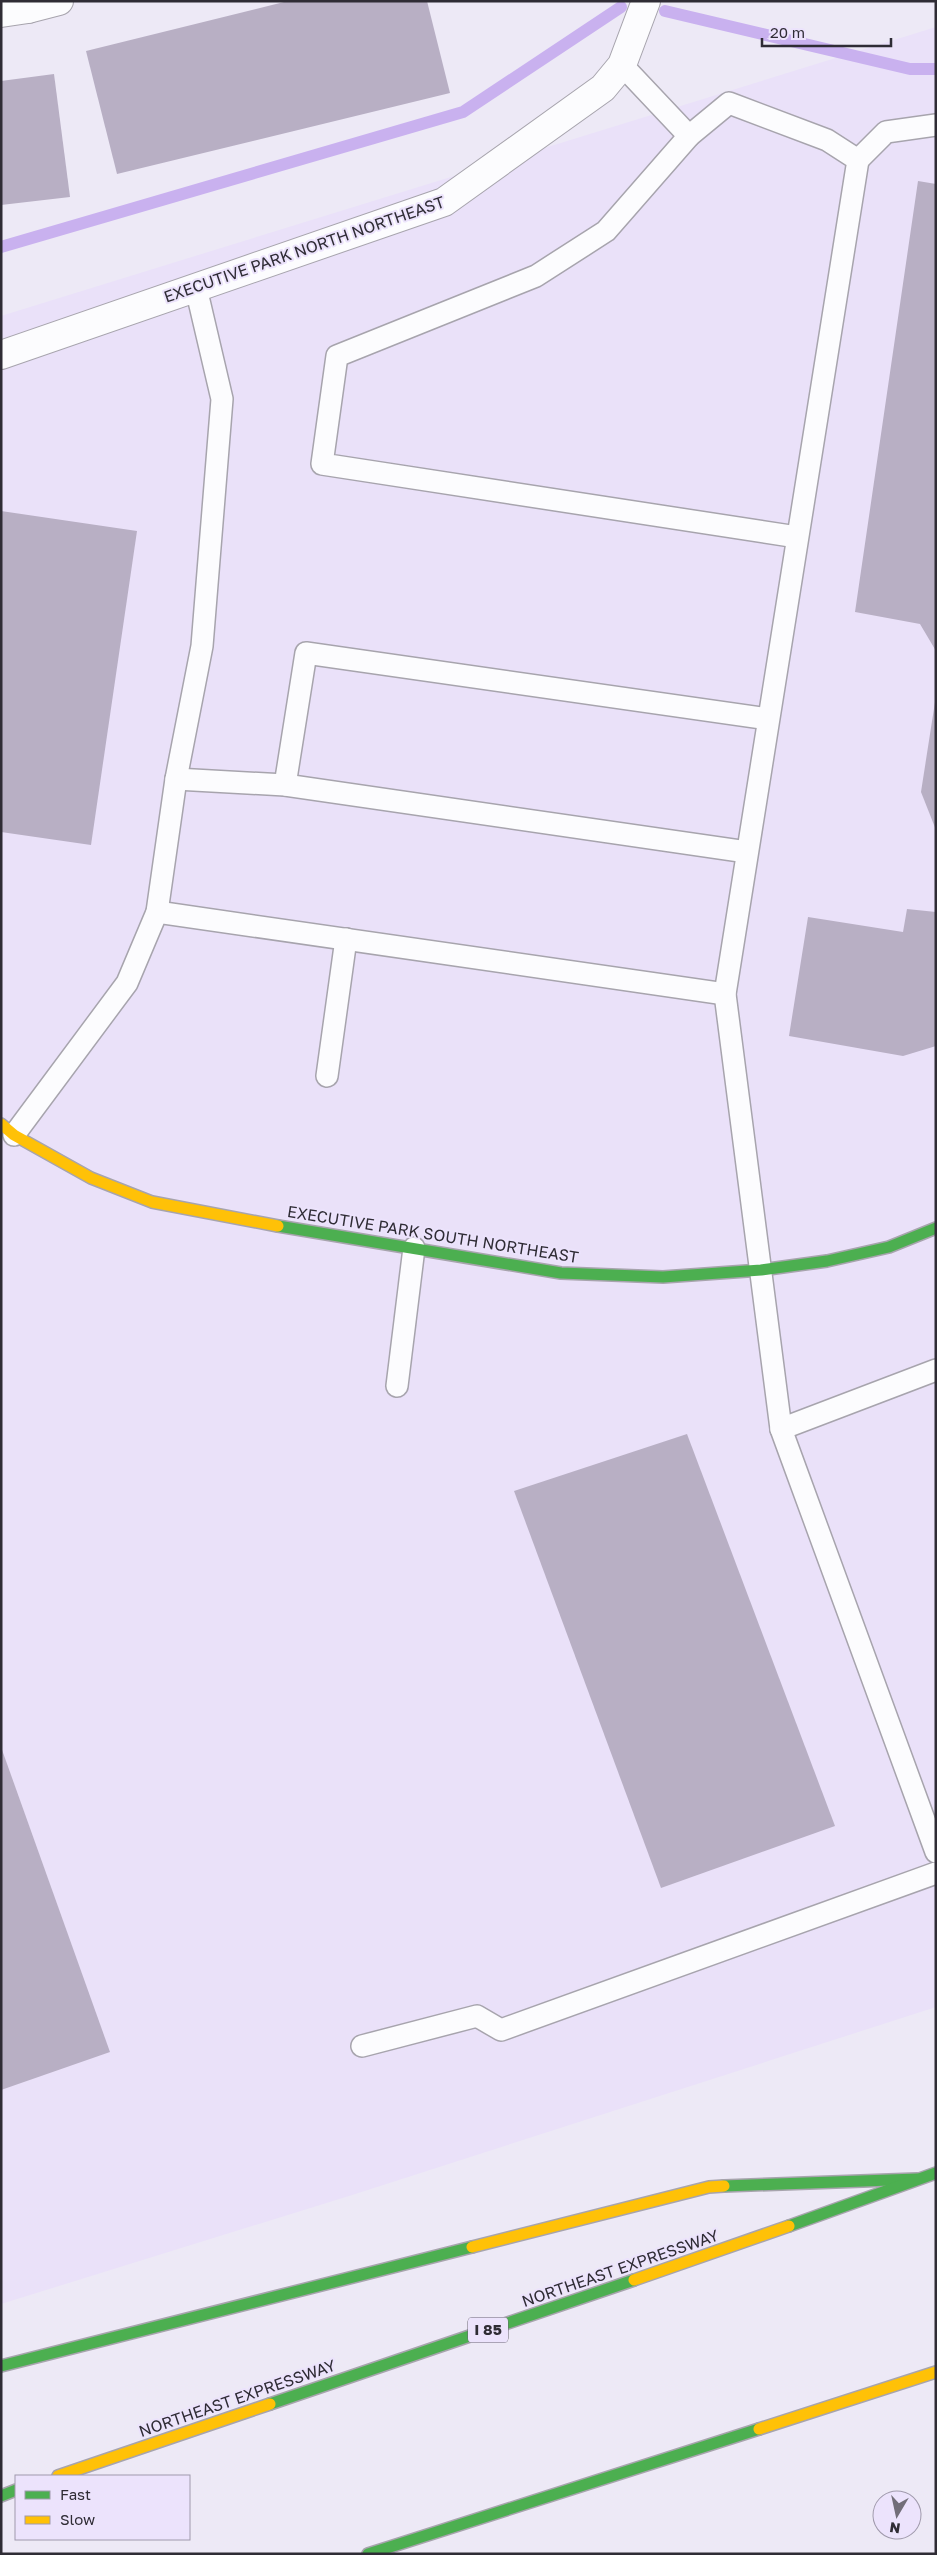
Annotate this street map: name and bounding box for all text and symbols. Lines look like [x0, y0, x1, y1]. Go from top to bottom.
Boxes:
scale bar [762, 15, 891, 47]
text: 20 m [770, 23, 805, 41]
street label: EXECUTIVE PARK NORTH NORTHEAST [161, 191, 447, 307]
street label: EXECUTIVE PARK SOUTH NORTHEAST [286, 1201, 580, 1267]
street label: NORTHEAST EXPRESSWAY [519, 2225, 722, 2311]
road number: I 85 [468, 2318, 508, 2342]
street label: NORTHEAST EXPRESSWAY [136, 2355, 339, 2441]
legend [15, 2475, 190, 2540]
text: Fast [60, 2485, 91, 2503]
north arrow [872, 2490, 922, 2540]
text: Slow [60, 2510, 95, 2528]
text: N [888, 2519, 901, 2538]

